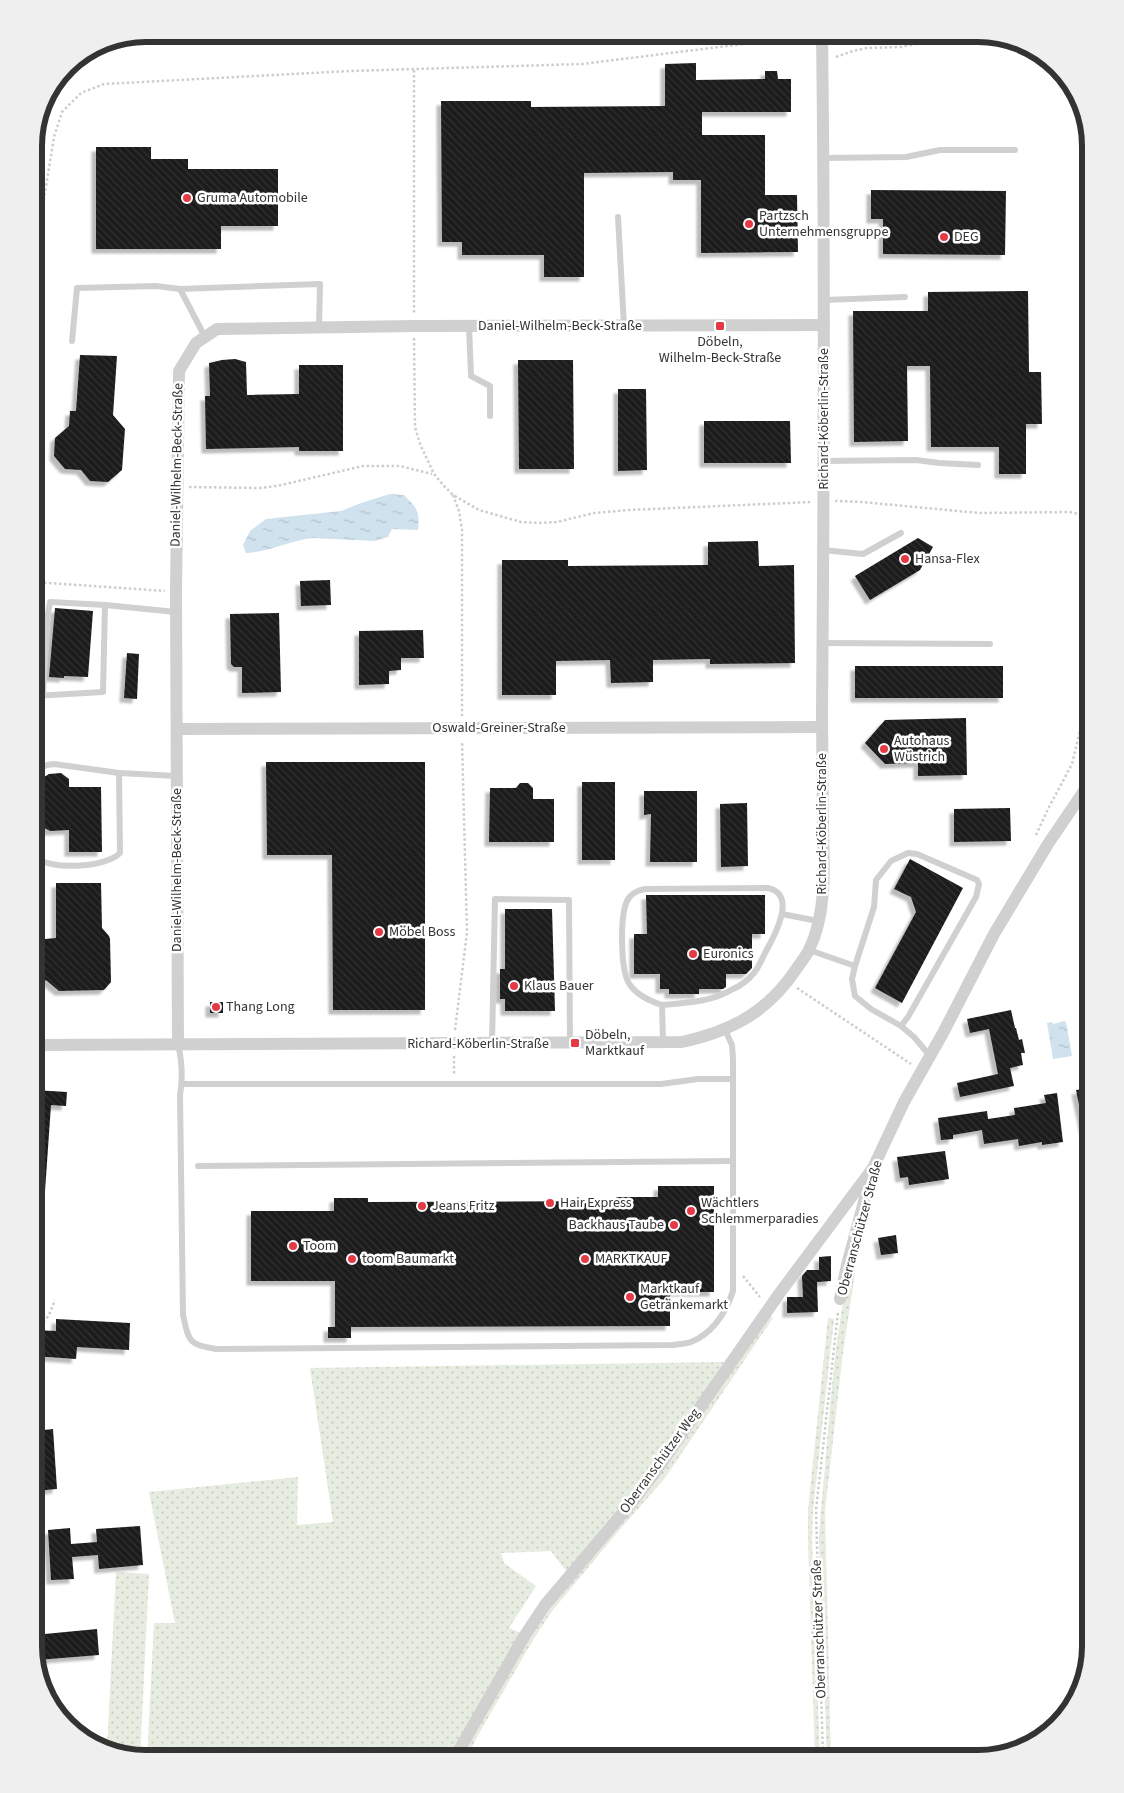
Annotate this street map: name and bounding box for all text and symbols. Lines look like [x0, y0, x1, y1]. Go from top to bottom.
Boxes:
place label: Gruma Automobile [197, 188, 308, 208]
marker: Gruma Automobile [181, 192, 193, 204]
place label: Partzsch Unternehmensgruppe [759, 206, 888, 242]
marker: Partzsch Unternehmensgruppe [743, 218, 755, 230]
place label: DEG [954, 227, 979, 247]
marker: DEG [938, 231, 950, 243]
street label: Daniel-Wilhelm-Beck-Straße [478, 316, 642, 336]
marker: Döbeln, Wilhelm-Beck-Straße [714, 320, 726, 332]
place label: Döbeln, Wilhelm-Beck-Straße [659, 332, 781, 368]
street label: Richard-Köberlin-Straße [814, 348, 834, 490]
street label: Daniel-Wilhelm-Beck-Straße [166, 383, 188, 547]
place label: Hansa-Flex [915, 549, 980, 569]
marker: Hansa-Flex [899, 553, 911, 565]
street label: Oswald-Greiner-Straße [432, 718, 566, 738]
place label: Autohaus Wüstrich [894, 731, 950, 767]
marker: Autohaus Wüstrich [878, 743, 890, 755]
street label: Richard-Köberlin-Straße [812, 753, 832, 895]
street label: Daniel-Wilhelm-Beck-Straße [167, 788, 187, 952]
place label: Möbel Boss [389, 922, 455, 942]
marker: Möbel Boss [373, 926, 385, 938]
place label: Euronics [703, 944, 754, 964]
marker: Euronics [687, 948, 699, 960]
place label: Klaus Bauer [524, 976, 594, 996]
marker: Klaus Bauer [508, 980, 520, 992]
place label: Thang Long [226, 997, 295, 1017]
marker: Thang Long [210, 1001, 222, 1013]
place label: Döbeln, Marktkauf [585, 1025, 645, 1061]
street label: Richard-Köberlin-Straße [407, 1034, 549, 1054]
marker: Döbeln, Marktkauf [569, 1037, 581, 1049]
street label: Oberranschützer Straße [832, 1158, 888, 1298]
place label: Hair Express [560, 1193, 632, 1213]
place label: Wächtlers Schlemmerparadies [701, 1193, 818, 1229]
place label: Jeans Fritz [432, 1196, 495, 1216]
marker: Hair Express [544, 1197, 556, 1209]
marker: Jeans Fritz [416, 1200, 428, 1212]
marker: Wächtlers Schlemmerparadies [685, 1205, 697, 1217]
place label: Backhaus Taube [569, 1215, 664, 1235]
marker: Backhaus Taube [668, 1219, 680, 1231]
place label: Toom [303, 1236, 336, 1256]
marker: Toom [287, 1240, 299, 1252]
place label: toom Baumarkt [362, 1249, 454, 1269]
place label: MARKTKAUF [595, 1249, 667, 1269]
marker: toom Baumarkt [346, 1253, 358, 1265]
marker: MARKTKAUF [579, 1253, 591, 1265]
place label: Marktkauf Getränkemarkt [640, 1279, 728, 1315]
marker: Marktkauf Getränkemarkt [624, 1291, 636, 1303]
street label: Oberranschützer Weg [615, 1404, 705, 1518]
street label: Oberranschützer Straße [807, 1559, 831, 1699]

